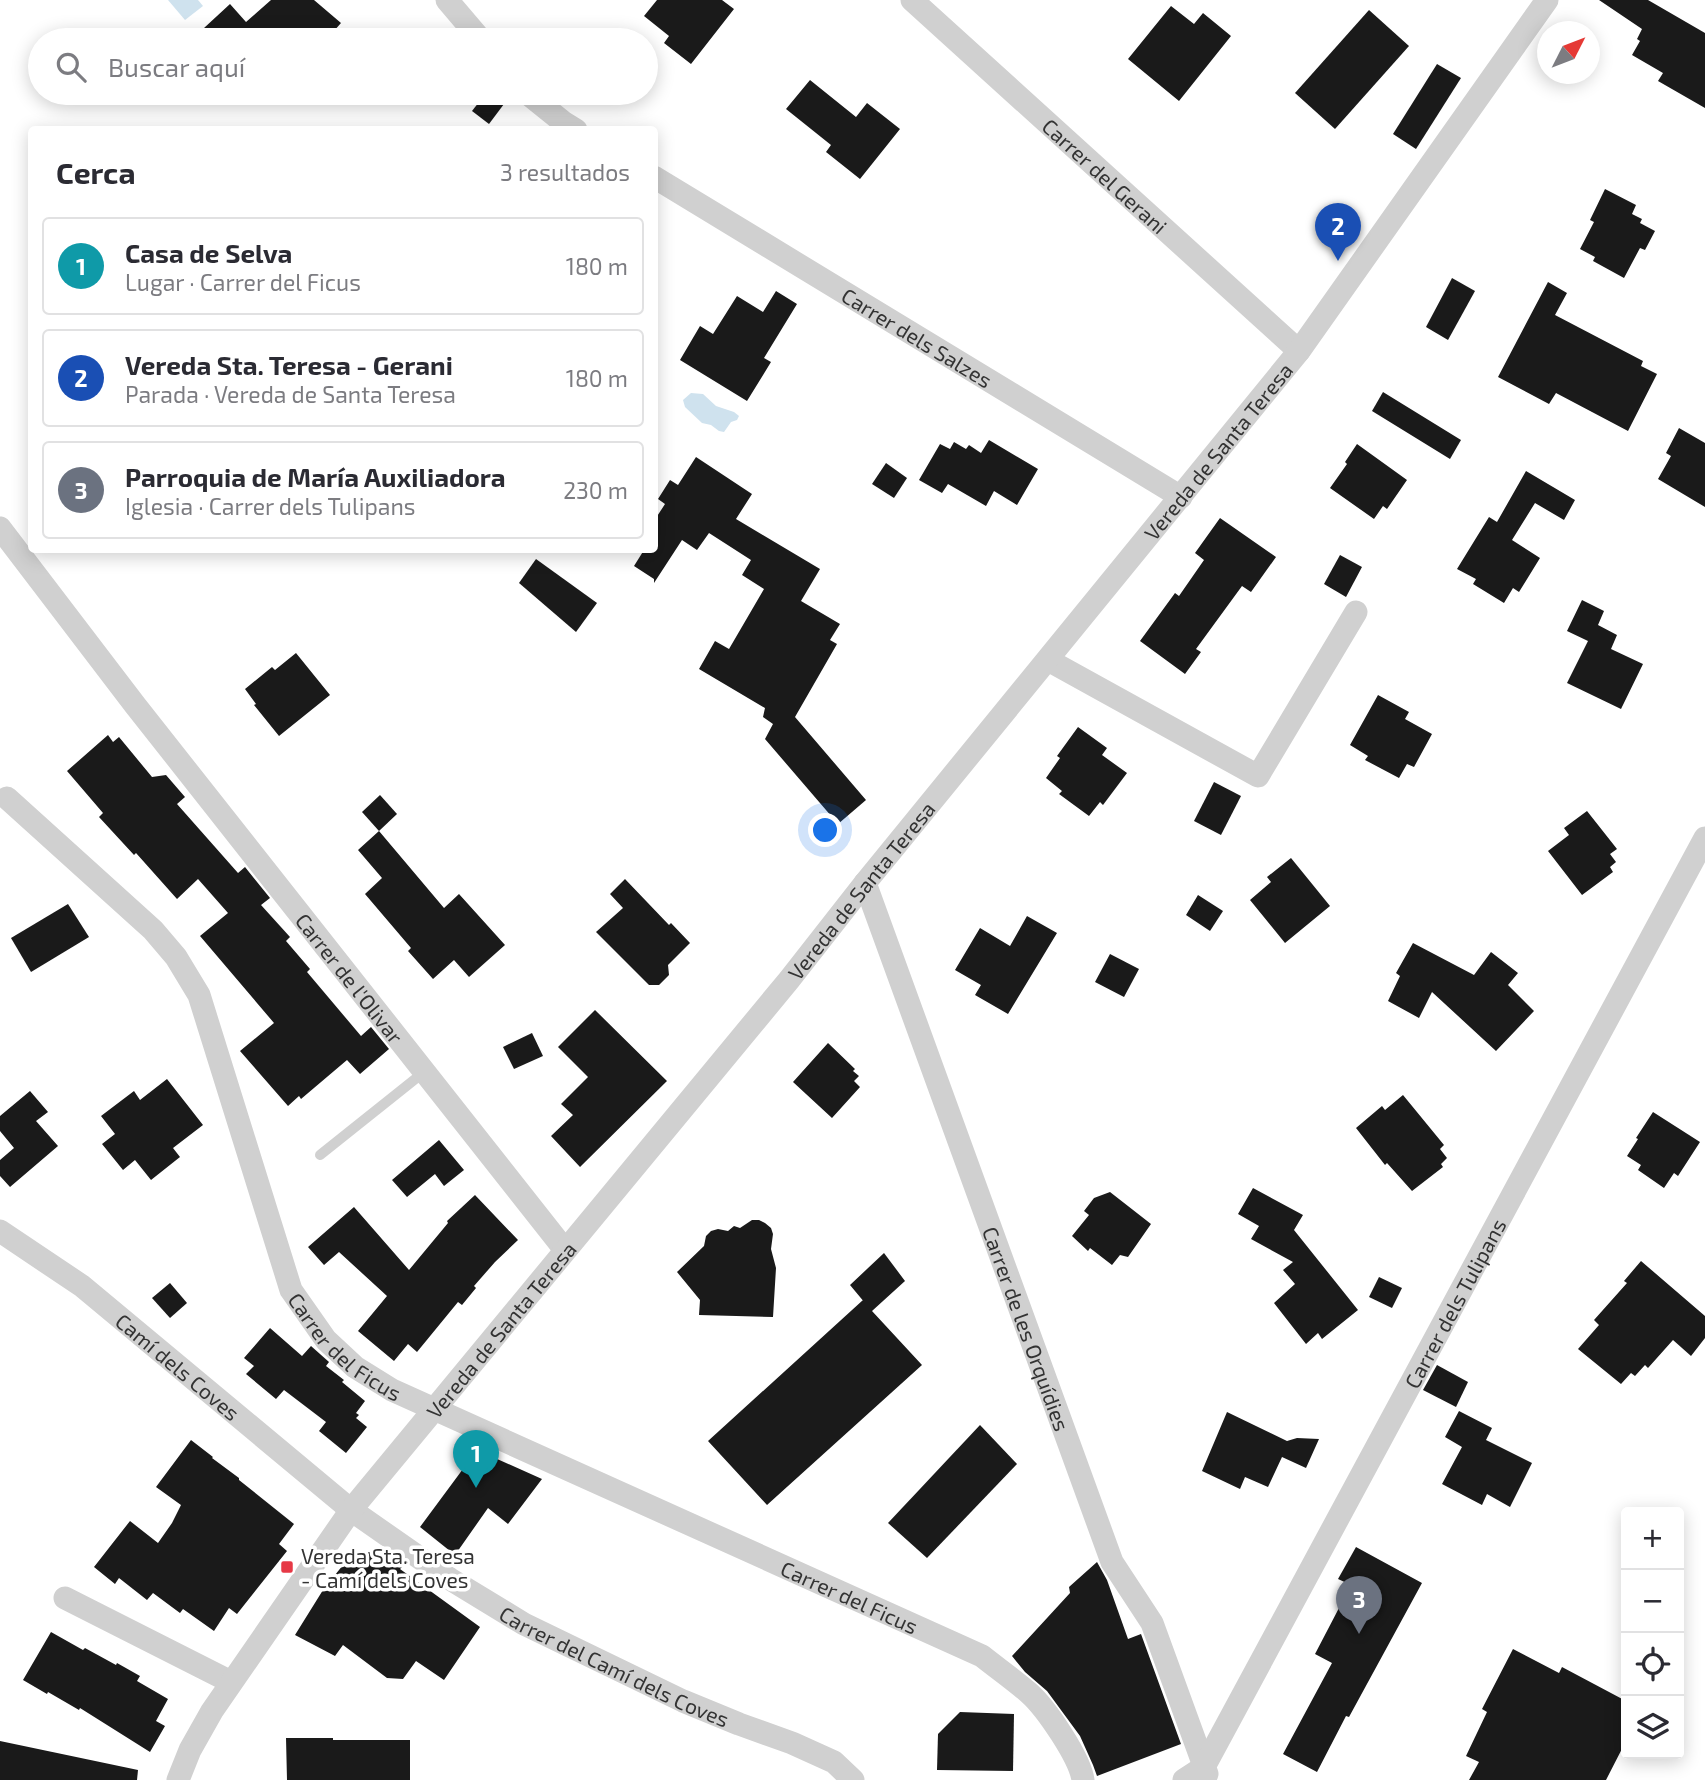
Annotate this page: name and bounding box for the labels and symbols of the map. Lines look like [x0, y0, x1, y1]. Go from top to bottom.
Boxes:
north arrow [1537, 21, 1600, 84]
street label: Carrer del Gerani [1038, 112, 1173, 238]
pin: 2 [1315, 203, 1361, 261]
street label: Carrer dels Salzes [838, 282, 997, 392]
street label: Vereda de Santa Teresa [1138, 357, 1297, 544]
street label: Vereda de Santa Teresa [782, 796, 939, 984]
your location [808, 813, 842, 847]
street label: Carrer de l'Olivar [291, 908, 410, 1048]
street label: Carrer dels Tulipans [1398, 1214, 1510, 1392]
street label: Carrer de les Orquídies [978, 1223, 1076, 1434]
street label: Vereda de Santa Teresa [420, 1236, 580, 1422]
street label: Carrer del Ficus [284, 1287, 405, 1405]
street label: Camí dels Coves [111, 1307, 245, 1425]
pin: 1 [453, 1430, 499, 1488]
place label: Vereda Sta. Teresa - Camí dels Coves [301, 1543, 475, 1592]
street label: Carrer del Ficus [777, 1555, 922, 1638]
marker: Vereda Sta. Teresa - Camí dels Coves [279, 1559, 295, 1575]
pin: 3 [1336, 1576, 1382, 1634]
street label: Carrer del Camí dels Coves [496, 1600, 733, 1731]

